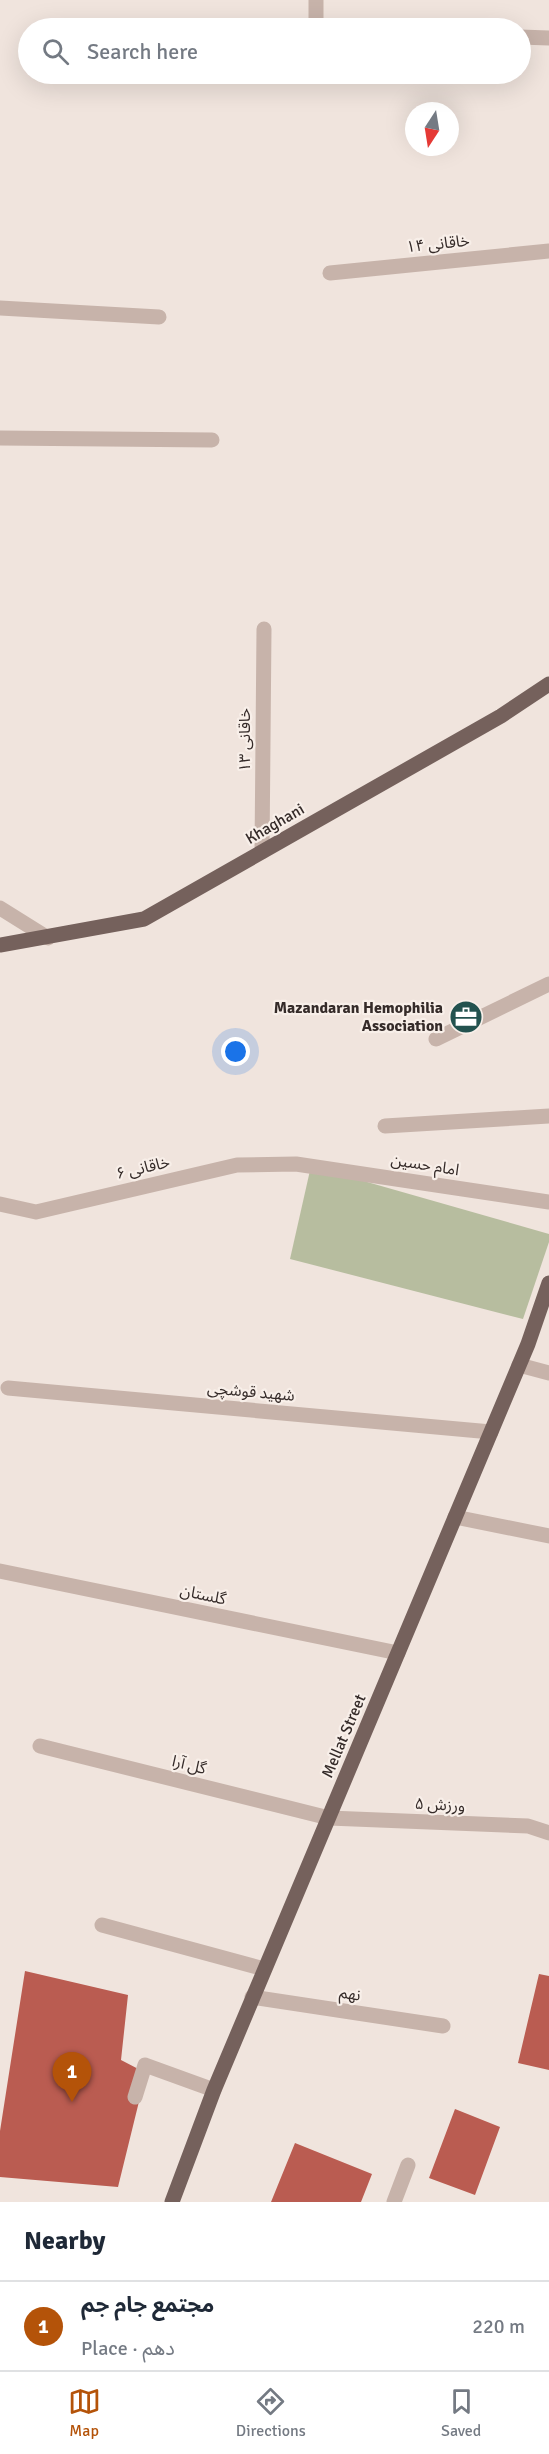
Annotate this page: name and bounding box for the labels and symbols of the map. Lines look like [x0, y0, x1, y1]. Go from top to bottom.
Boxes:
north arrow [405, 102, 459, 156]
street label: خاقانی ۱۴ [405, 231, 471, 257]
street label: خاقانی ۱۳ [235, 708, 255, 772]
street label: Khaghani [242, 799, 308, 849]
place label: Mazandaran Hemophilia Association [274, 998, 443, 1036]
office icon: Mazandaran Hemophilia Association [448, 999, 484, 1035]
your location [221, 1037, 250, 1066]
street label: امام حسین [389, 1150, 461, 1182]
street label: خاقانی ۶ [114, 1152, 172, 1184]
street label: شهید قوشچی [206, 1378, 296, 1406]
street label: گلستان [178, 1580, 228, 1610]
street label: Mellat Street [317, 1691, 371, 1781]
street label: گل آرا [170, 1751, 209, 1779]
street label: ورزش ۵ [414, 1794, 466, 1816]
street label: نهم [338, 1982, 362, 2008]
pin: 1 [52, 2052, 92, 2102]

